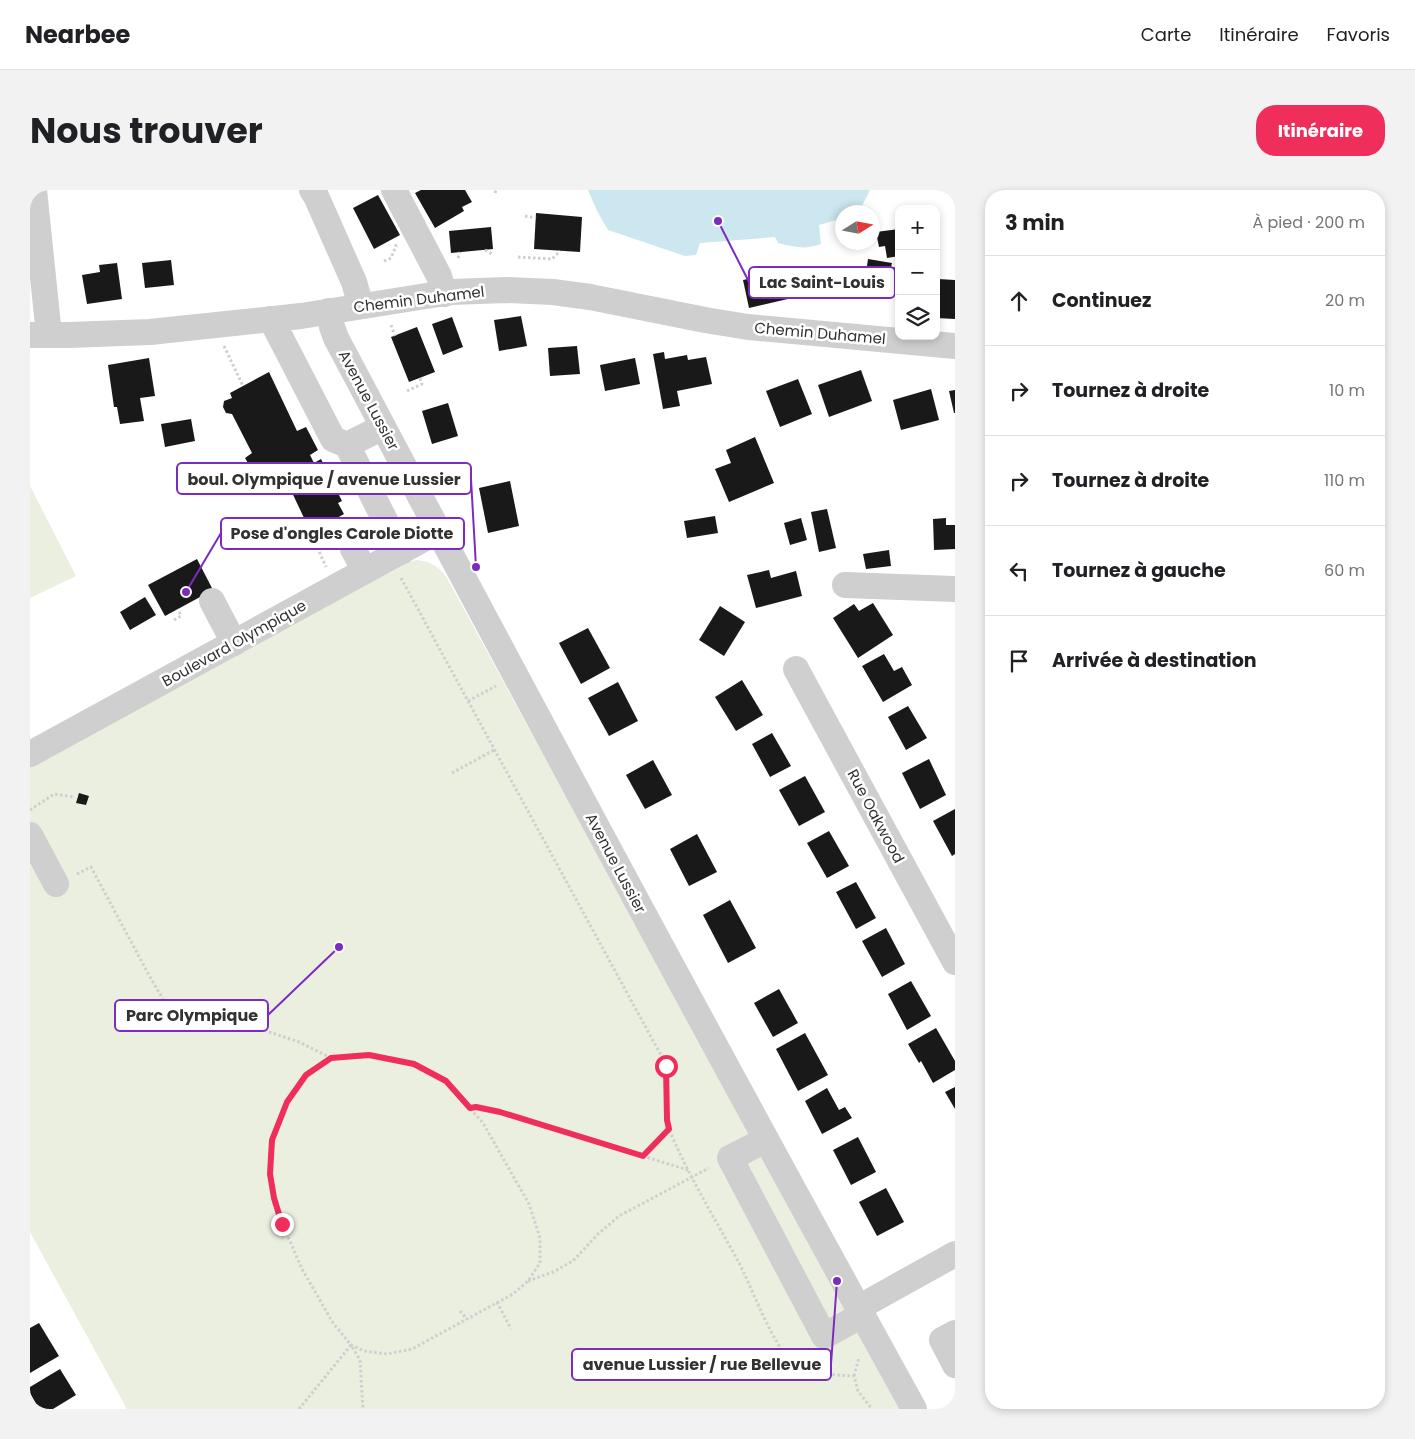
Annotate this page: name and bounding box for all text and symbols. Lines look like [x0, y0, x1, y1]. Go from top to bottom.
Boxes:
text: Nearbee [25, 18, 130, 51]
text: Carte [1141, 22, 1191, 47]
text: Itinéraire [1219, 22, 1299, 47]
text: Favoris [1327, 22, 1390, 47]
button: Itinéraire [1256, 105, 1385, 156]
text: Nous trouver [30, 106, 263, 155]
north arrow [835, 205, 880, 250]
map controls [895, 205, 940, 340]
button: + [895, 205, 940, 250]
text: 3 min [1005, 208, 1065, 237]
text: À pied · 200 m [1252, 211, 1365, 234]
button: − [895, 250, 940, 295]
callout: Lac Saint-Louis [749, 267, 895, 298]
text: Lac Saint-Louis [759, 271, 885, 294]
street label: Chemin Duhamel [352, 281, 486, 317]
icon: ahead [1005, 287, 1033, 315]
text: Continuez [1052, 287, 1151, 314]
text: 20 m [1325, 289, 1365, 312]
button: layers [895, 295, 940, 340]
street label: Chemin Duhamel [754, 317, 886, 349]
street label: Avenue Lussier [334, 346, 404, 454]
icon: right [1005, 377, 1033, 405]
text: Tournez à droite [1052, 377, 1209, 404]
text: 10 m [1329, 379, 1365, 402]
callout: boul. Olympique / avenue Lussier [177, 463, 471, 494]
icon: right [1005, 467, 1033, 495]
text: Tournez à droite [1052, 467, 1209, 494]
text: boul. Olympique / avenue Lussier [187, 468, 461, 491]
text: 110 m [1324, 469, 1365, 492]
callout: Pose d'ongles Carole Diotte [221, 518, 464, 549]
text: Pose d'ongles Carole Diotte [231, 522, 454, 545]
icon: left [1005, 557, 1033, 585]
text: Tournez à gauche [1052, 557, 1226, 584]
text: 60 m [1324, 559, 1365, 582]
street label: Boulevard Olympique [158, 595, 310, 691]
icon: arrive [1005, 647, 1033, 675]
text: Arrivée à destination [1052, 647, 1257, 674]
street label: Rue Oakwood [842, 765, 910, 867]
street label: Avenue Lussier [581, 809, 651, 917]
callout: Parc Olympique [115, 1000, 268, 1031]
text: Parc Olympique [126, 1004, 258, 1027]
route start [655, 1055, 678, 1078]
route end [271, 1213, 294, 1236]
callout: avenue Lussier / rue Bellevue [572, 1349, 831, 1380]
text: avenue Lussier / rue Bellevue [583, 1353, 821, 1376]

